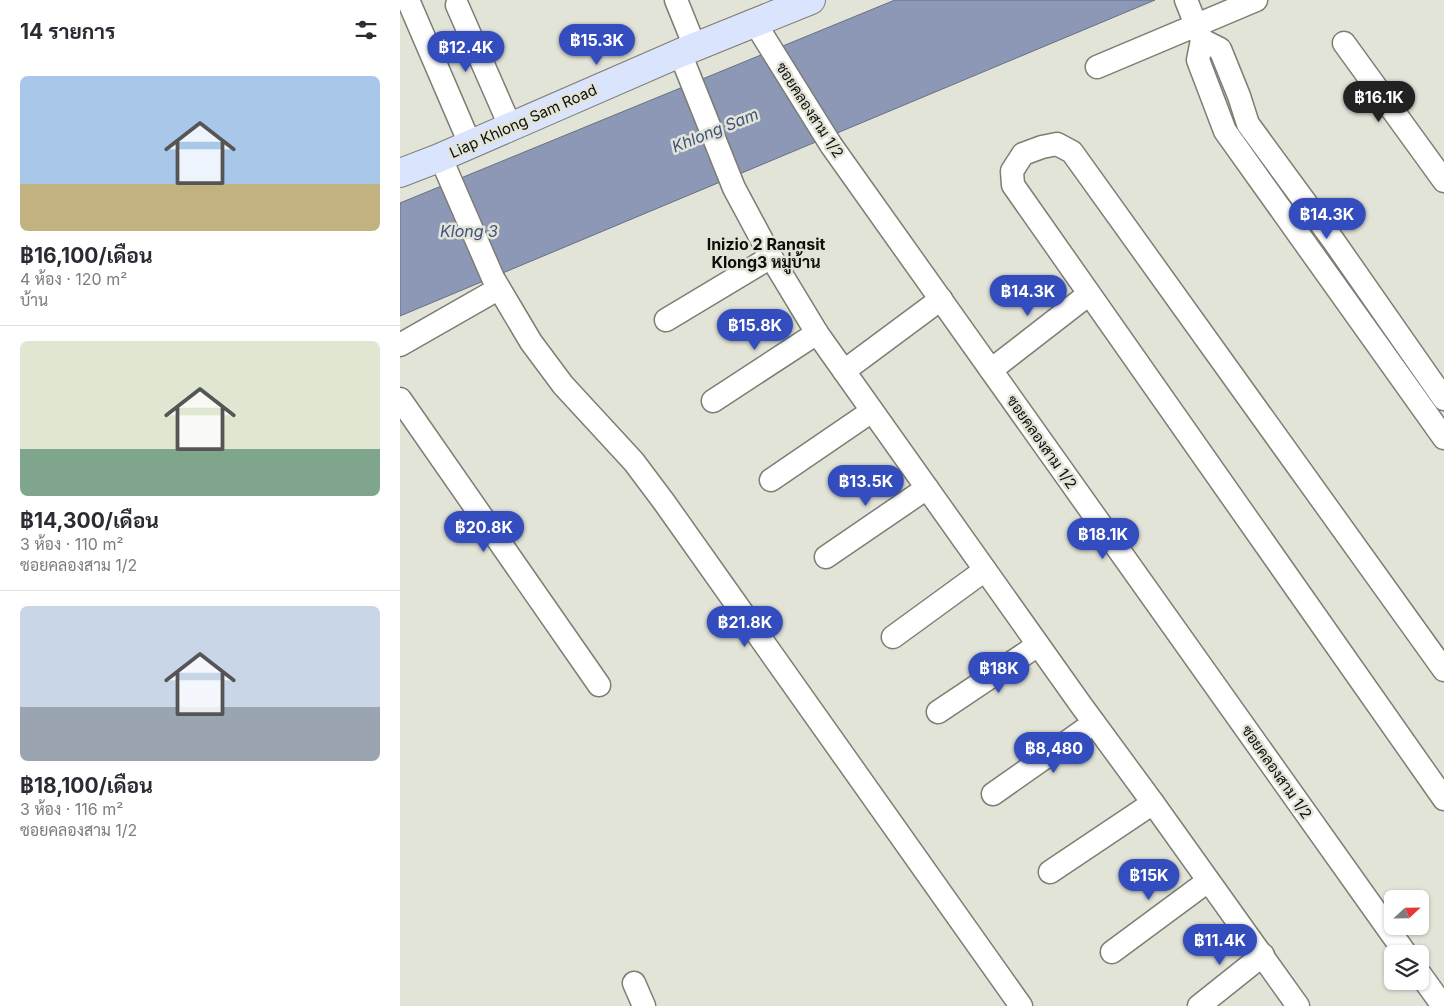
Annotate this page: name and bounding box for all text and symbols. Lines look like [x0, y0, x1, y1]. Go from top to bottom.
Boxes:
icon: filters [352, 16, 380, 44]
text: 14 รายการ [20, 19, 115, 44]
pin: ฿15.3K [556, 23, 638, 66]
pin: ฿12.4K [425, 30, 507, 73]
text: ฿15.3K [570, 30, 624, 50]
text: ฿12.4K [438, 37, 494, 57]
street label: ซอยคลองสาม 1/2 [772, 59, 848, 161]
street label: Liap Khlong Sam Road [446, 80, 600, 162]
pin: ฿16.1K [1338, 80, 1420, 123]
text: ฿16.1K [1354, 87, 1404, 107]
water label: Khlong Sam [669, 104, 761, 156]
icon: home [155, 108, 245, 198]
pin: ฿14.3K [1286, 198, 1368, 240]
text: ฿14.3K [1300, 204, 1354, 224]
water label: Klong 3 [440, 221, 498, 241]
district label: Inizio 2 Rangsit Klong3 หมู่บ้าน [707, 234, 825, 275]
text: ฿16,100/เดือน [20, 243, 153, 268]
text: 4 ห้อง · 120 m² [20, 269, 127, 289]
pin: ฿14.3K [987, 274, 1069, 317]
text: ฿14.3K [1001, 281, 1055, 301]
text: บ้าน [20, 290, 48, 310]
pin: ฿15.8K [714, 308, 796, 351]
text: ฿15.8K [728, 315, 782, 335]
icon: home [155, 374, 245, 464]
street label: ซอยคลองสาม 1/2 [1003, 391, 1081, 493]
pin: ฿13.5K [825, 464, 907, 507]
text: ฿13.5K [839, 471, 893, 491]
text: ฿14,300/เดือน [20, 508, 159, 533]
pin: ฿20.8K [443, 510, 525, 553]
text: ฿20.8K [455, 517, 513, 537]
pin: ฿18.1K [1062, 518, 1144, 560]
text: ฿18.1K [1078, 524, 1128, 544]
text: 3 ห้อง · 110 m² [20, 534, 124, 554]
text: ซอยคลองสาม 1/2 [20, 555, 137, 575]
pin: ฿21.8K [704, 606, 786, 648]
text: ฿21.8K [718, 612, 772, 632]
icon: home [155, 639, 245, 729]
pin: ฿18K [969, 652, 1029, 694]
text: ฿18K [979, 658, 1019, 678]
street label: ซอยคลองสาม 1/2 [1238, 721, 1316, 823]
pin: ฿8,480 [1013, 732, 1095, 774]
text: ฿8,480 [1025, 738, 1083, 758]
text: ฿18,100/เดือน [20, 773, 153, 798]
text: 3 ห้อง · 116 m² [20, 799, 123, 819]
text: ซอยคลองสาม 1/2 [20, 820, 137, 840]
pin: ฿15K [1119, 858, 1179, 901]
text: ฿15K [1129, 865, 1169, 885]
north arrow [1384, 890, 1429, 935]
map controls [1384, 890, 1429, 990]
pin: ฿11.4K [1179, 924, 1261, 966]
text: ฿11.4K [1194, 930, 1246, 950]
button: layers [1384, 945, 1429, 990]

